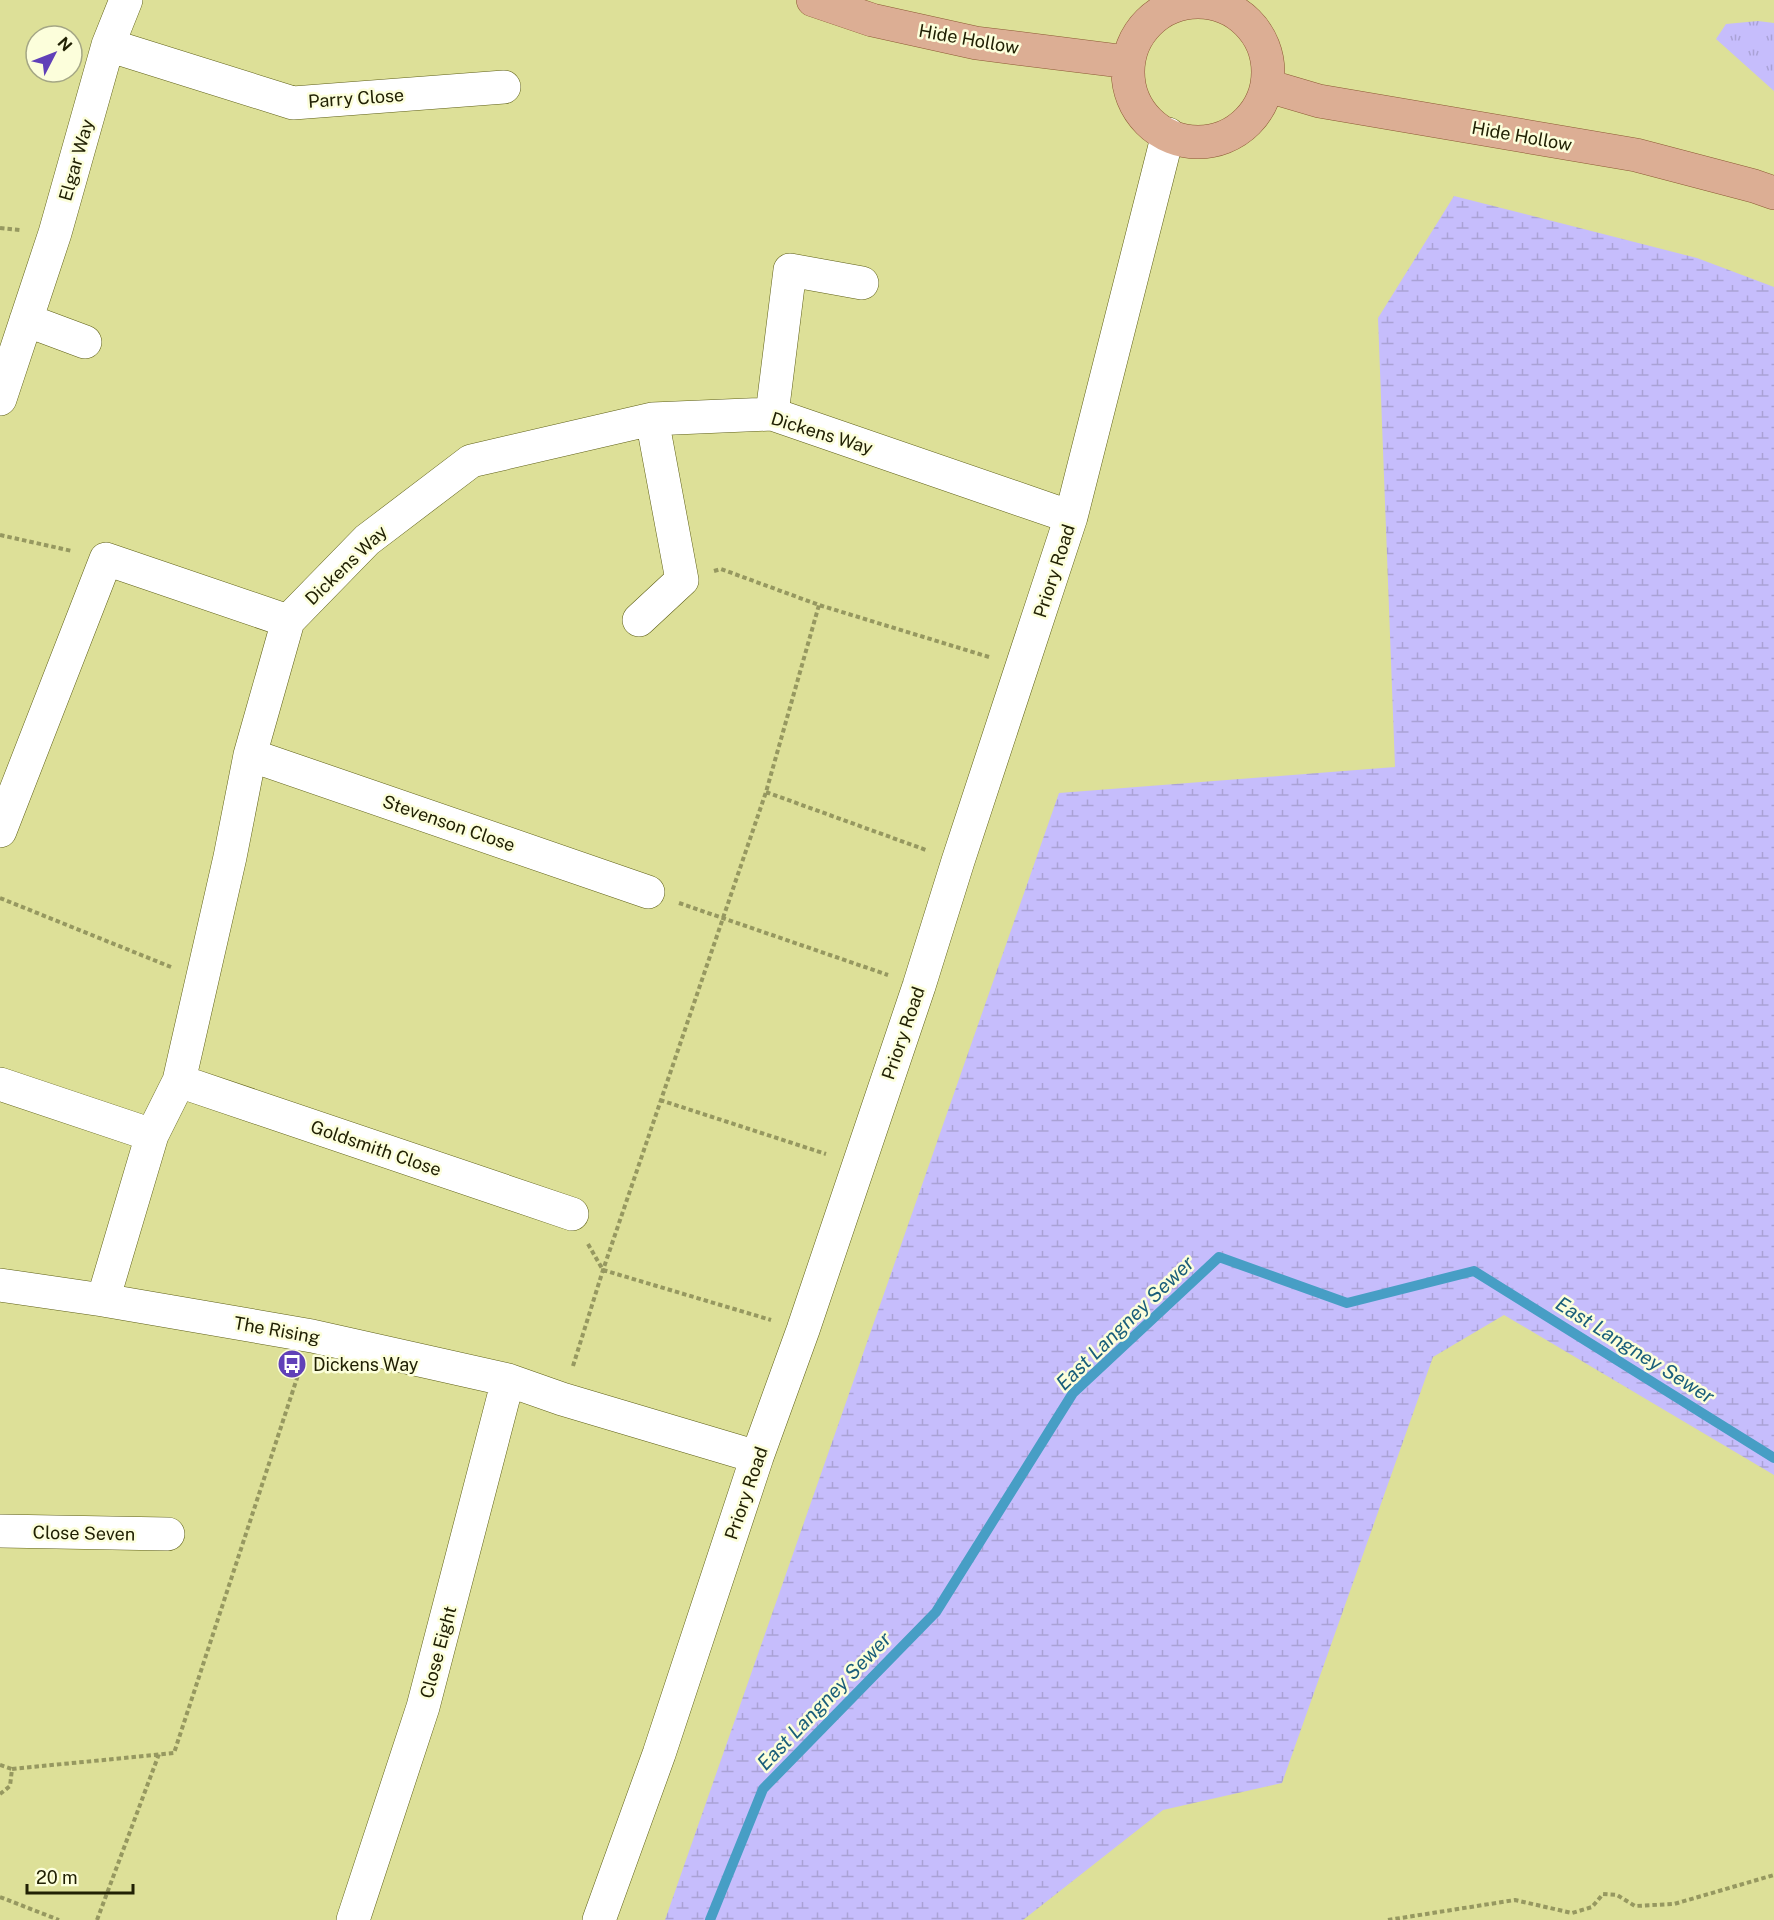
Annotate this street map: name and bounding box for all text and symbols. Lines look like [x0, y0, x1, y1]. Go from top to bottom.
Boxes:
street label: Hide Hollow [917, 20, 1021, 58]
north arrow [24, 24, 84, 84]
text: N [54, 33, 76, 55]
street label: Parry Close [307, 84, 405, 112]
street label: Elgar Way [54, 116, 98, 203]
street label: Hide Hollow [1470, 117, 1574, 155]
street label: Dickens Way [769, 408, 876, 459]
street label: Dickens Way [301, 521, 391, 609]
street label: Priory Road [1029, 522, 1079, 620]
street label: Stevenson Close [380, 790, 518, 856]
street label: Priory Road [877, 984, 929, 1082]
street label: Goldsmith Close [308, 1116, 444, 1180]
water label: East Langney Sewer [1051, 1251, 1199, 1395]
water label: East Langney Sewer [1551, 1291, 1719, 1409]
street label: The Rising [232, 1312, 322, 1348]
bus stop icon: Dickens Way [276, 1348, 308, 1380]
place label: Dickens Way [313, 1354, 419, 1375]
street label: Priory Road [720, 1444, 772, 1542]
street label: Close Seven [33, 1522, 135, 1544]
street label: Close Eight [416, 1604, 460, 1700]
water label: East Langney Sewer [752, 1627, 896, 1775]
scale bar [27, 1857, 134, 1895]
text: 20 m [36, 1867, 78, 1888]

